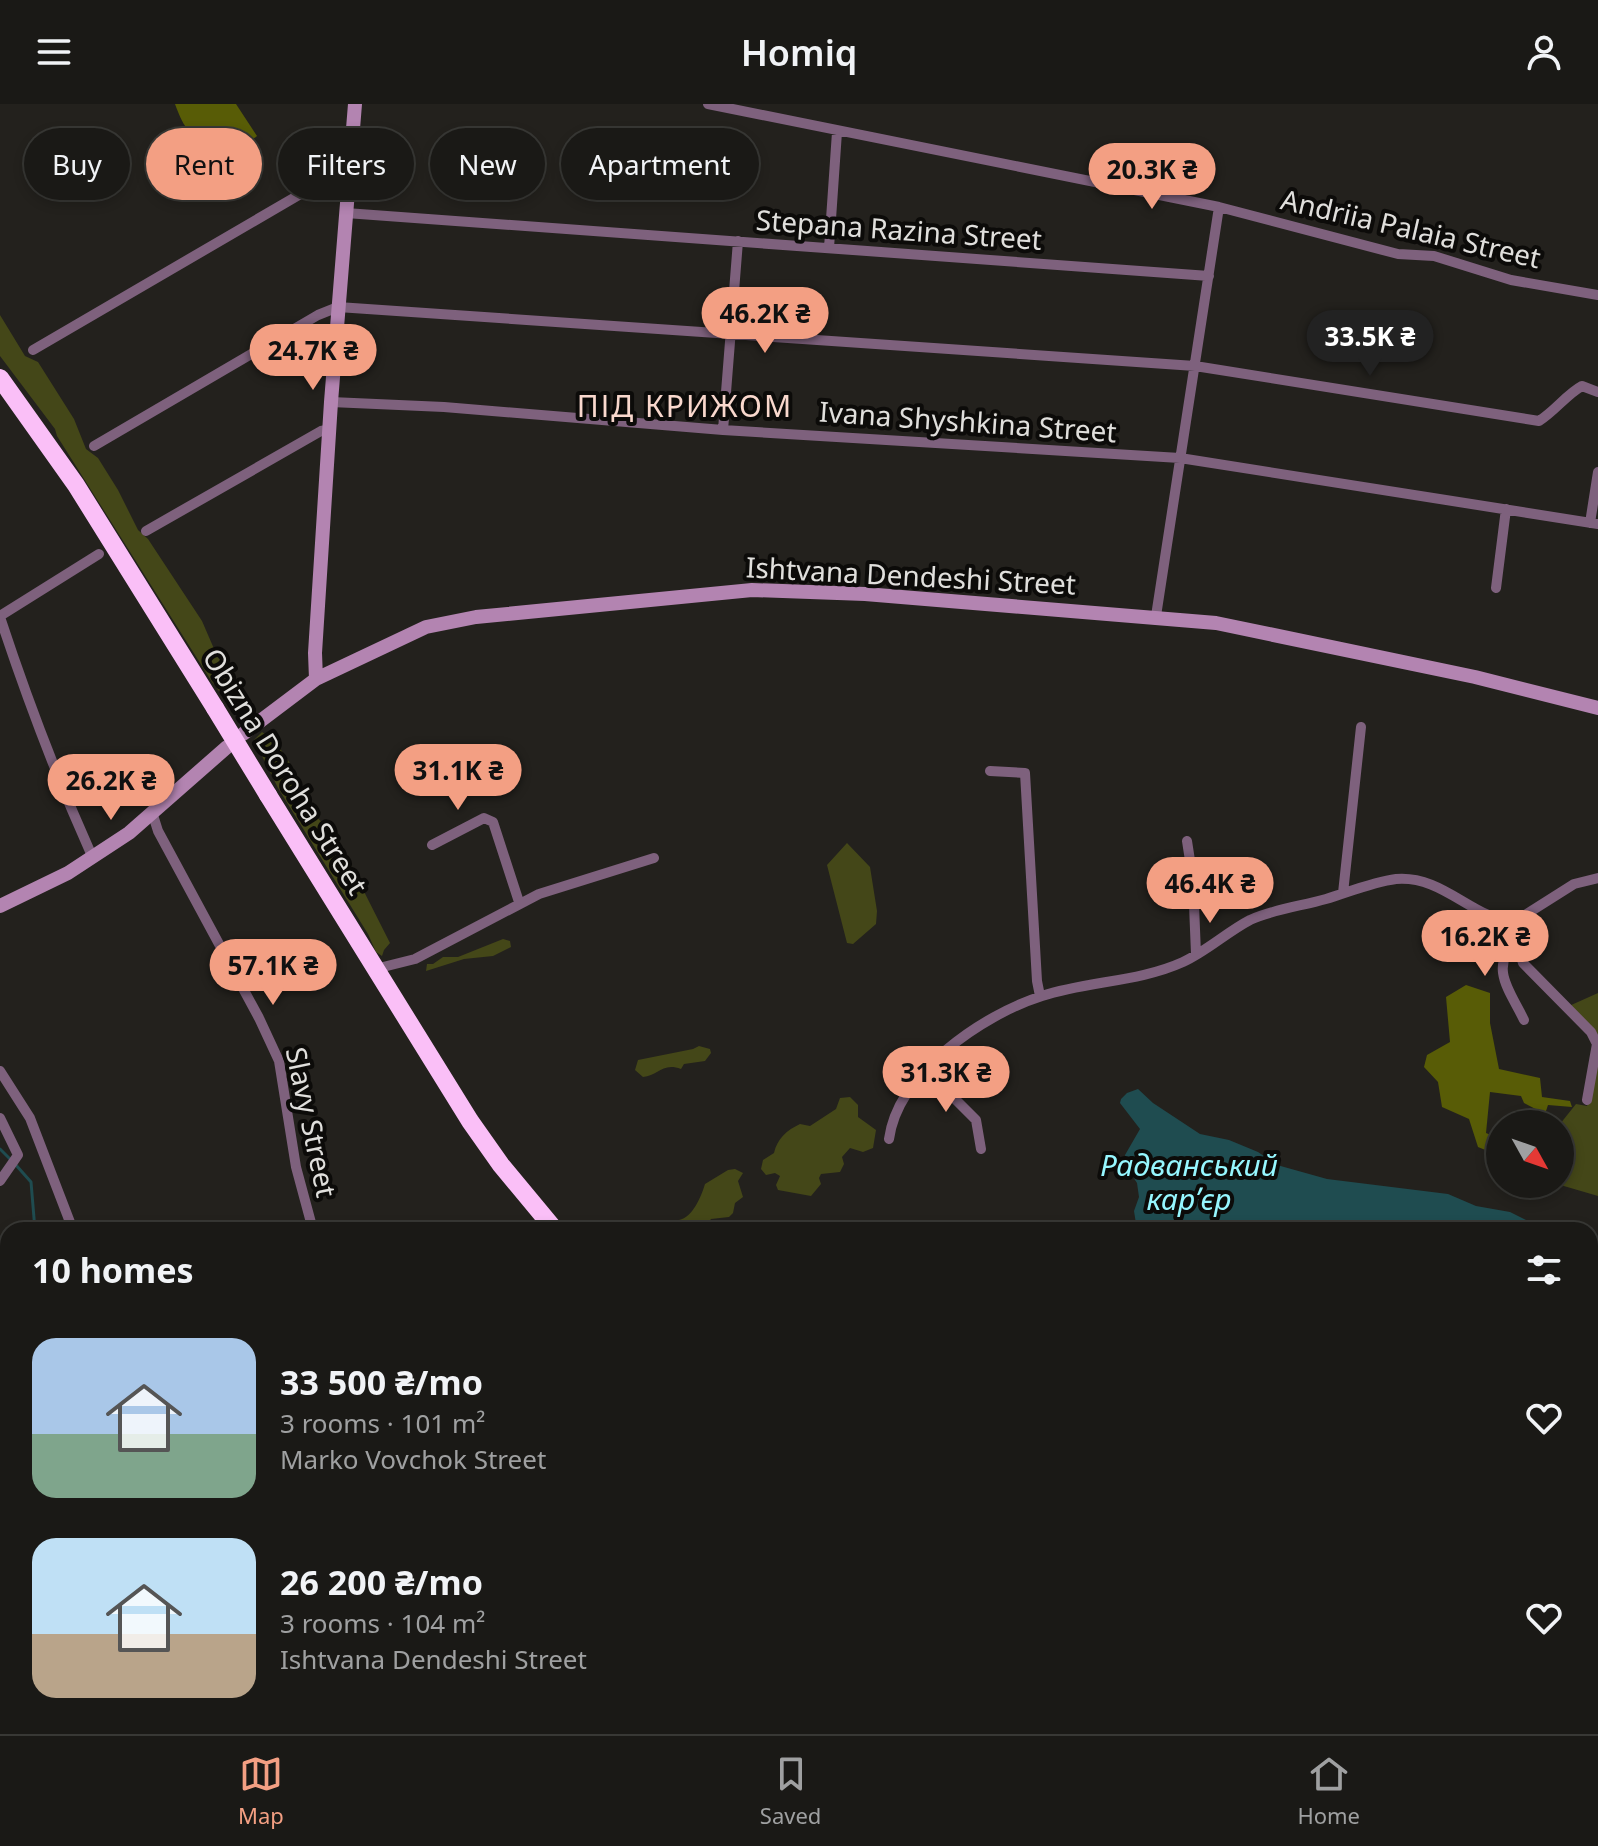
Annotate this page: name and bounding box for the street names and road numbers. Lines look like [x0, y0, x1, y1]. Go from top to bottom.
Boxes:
street label: Andriia Palaia Street [1277, 180, 1545, 276]
street label: Stepana Razina Street [755, 200, 1043, 258]
street label: Ivana Shyshkina Street [818, 392, 1118, 450]
street label: Ishtvana Dendeshi Street [745, 547, 1077, 603]
street label: Obizna Doroha Street [195, 641, 377, 901]
street label: Slavy Street [278, 1044, 346, 1200]

